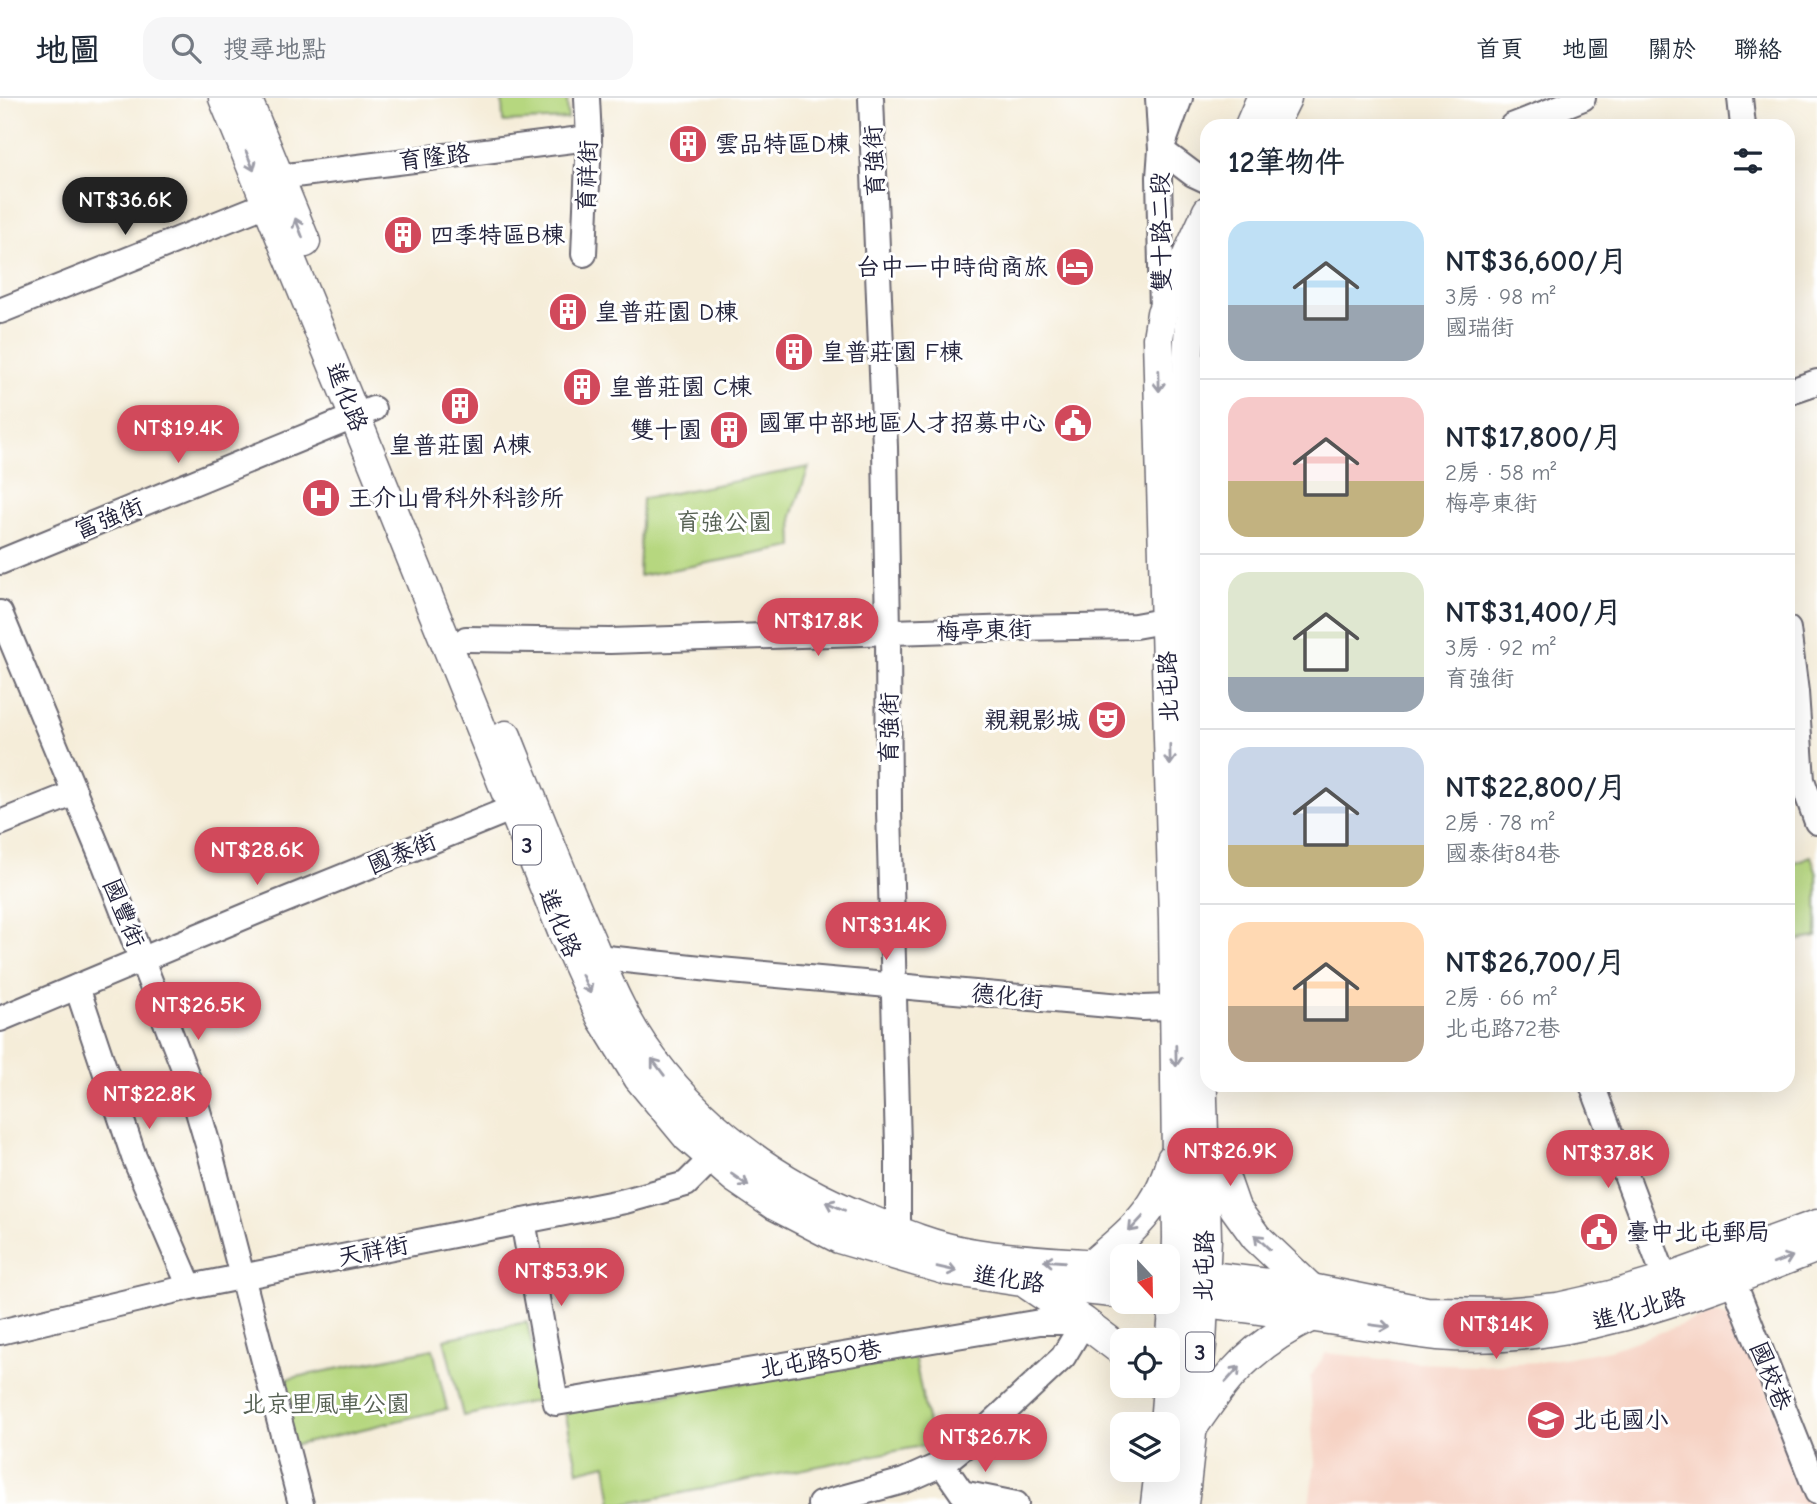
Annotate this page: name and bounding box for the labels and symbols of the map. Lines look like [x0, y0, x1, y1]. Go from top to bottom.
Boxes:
building icon: 雲品特區D棟 [667, 123, 709, 165]
street label: 育強街 [859, 125, 889, 197]
place label: 雲品特區D棟 [715, 130, 851, 158]
street label: 育隆路 [397, 139, 471, 175]
street label: 育祥街 [572, 140, 602, 212]
one-way arrow [244, 150, 257, 171]
street label: 雙十路二段 [1146, 172, 1176, 292]
pin: NT$36.6K [53, 178, 197, 237]
building icon: 四季特區B棟 [382, 214, 424, 256]
one-way arrow [292, 218, 305, 239]
place label: 四季特區B棟 [430, 221, 566, 249]
hotel icon: 台中一中時尚商旅 [1054, 246, 1096, 288]
place label: 台中一中時尚商旅 [856, 253, 1048, 281]
building icon: 皇普莊園 D棟 [547, 291, 589, 333]
place label: 皇普莊園 D棟 [595, 298, 739, 326]
building icon: 皇普莊園 F棟 [773, 331, 815, 373]
place label: 皇普莊園 F棟 [821, 338, 964, 366]
street label: 進化路 [321, 358, 373, 436]
building icon: 皇普莊園 C棟 [561, 366, 603, 408]
one-way arrow [1153, 369, 1166, 392]
place label: 皇普莊園 C棟 [609, 373, 753, 401]
building icon: 皇普莊園 A棟 [439, 385, 481, 427]
public building icon: 國軍中部地區人才招募中心 [1052, 402, 1094, 444]
pin: NT$19.4K [106, 406, 250, 465]
building icon: 雙十園 [708, 409, 750, 451]
place label: 國軍中部地區人才招募中心 [758, 409, 1046, 437]
place label: 雙十園 [630, 416, 702, 444]
place label: 皇普莊園 A棟 [389, 431, 532, 459]
hospital icon: 王介山骨科外科診所 [300, 477, 342, 519]
place label: 王介山骨科外科診所 [348, 484, 564, 512]
street label: 富強街 [70, 492, 148, 544]
park label: 育強公園 [676, 508, 772, 536]
pin: NT$17.8K [746, 598, 890, 658]
street label: 梅亭東街 [936, 614, 1032, 646]
street label: 北屯路 [1153, 651, 1183, 723]
street label: 育強街 [875, 692, 903, 764]
theatre icon: 親親影城 [1086, 699, 1128, 741]
place label: 親親影城 [984, 706, 1080, 734]
one-way arrow [1163, 744, 1177, 767]
road number: 3 [513, 825, 541, 864]
street label: 國泰街 [363, 827, 441, 879]
pin: NT$28.6K [185, 828, 329, 887]
street label: 國豐街 [98, 874, 150, 952]
street label: 進化路 [533, 884, 587, 962]
pin: NT$31.4K [814, 902, 958, 962]
one-way arrow [580, 973, 593, 994]
street label: 德化街 [970, 979, 1044, 1013]
pin: NT$26.5K [126, 982, 270, 1042]
one-way arrow [1169, 1045, 1182, 1068]
one-way arrow [651, 1058, 665, 1077]
pin: NT$22.8K [77, 1072, 221, 1131]
pin: NT$26.9K [1158, 1128, 1302, 1188]
pin: NT$37.8K [1536, 1130, 1680, 1190]
one-way arrow [730, 1173, 749, 1187]
one-way arrow [825, 1199, 846, 1212]
public building icon: 臺中北屯郵局 [1578, 1211, 1620, 1253]
one-way arrow [1127, 1215, 1144, 1232]
place label: 臺中北屯郵局 [1626, 1218, 1770, 1246]
street label: 天祥街 [335, 1230, 411, 1272]
street label: 北屯路 [1189, 1230, 1219, 1302]
one-way arrow [1254, 1233, 1271, 1250]
north arrow [1110, 1244, 1180, 1314]
pin: NT$53.9K [489, 1248, 633, 1308]
one-way arrow [1772, 1253, 1794, 1266]
one-way arrow [1043, 1254, 1066, 1267]
street label: 進化路 [971, 1260, 1047, 1298]
one-way arrow [935, 1263, 958, 1276]
street label: 進化北路 [1589, 1282, 1689, 1336]
pin: NT$14K [1439, 1302, 1553, 1361]
one-way arrow [1368, 1320, 1391, 1333]
road number: 3 [1186, 1332, 1214, 1372]
street label: 北屯路50巷 [757, 1334, 883, 1384]
street label: 國校巷 [1745, 1337, 1797, 1415]
one-way arrow [1224, 1366, 1241, 1383]
park label: 北京里風車公園 [242, 1390, 410, 1418]
school or university icon: 北屯國小 [1525, 1399, 1567, 1441]
place label: 北屯國小 [1573, 1406, 1669, 1434]
pin: NT$26.7K [913, 1414, 1057, 1474]

